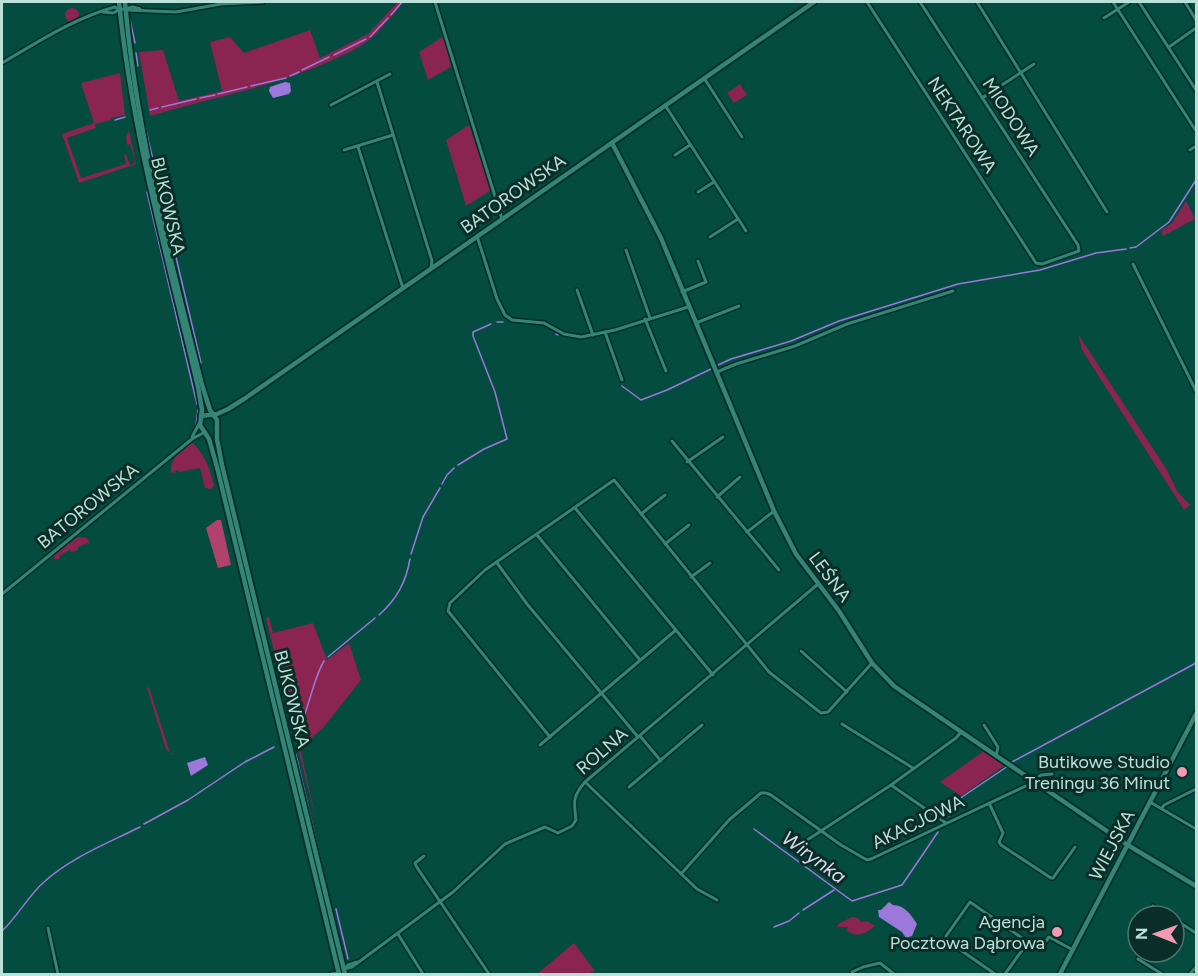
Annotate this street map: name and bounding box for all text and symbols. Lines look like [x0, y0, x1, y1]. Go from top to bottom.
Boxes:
street label: NEKTAROWA [923, 73, 1001, 177]
street label: MIODOWA [977, 74, 1045, 160]
street label: BATOROWSKA [456, 150, 570, 238]
street label: BUKOWSKA [146, 155, 190, 257]
street label: BATOROWSKA [33, 459, 143, 553]
street label: LEŚNA [804, 548, 856, 606]
street label: BUKOWSKA [269, 648, 315, 750]
street label: ROLNA [572, 723, 632, 779]
place label: Butikowe Studio Treningu 36 Minut [1025, 751, 1170, 794]
marker: Butikowe Studio Treningu 36 Minut [1175, 765, 1189, 779]
street label: AKACJOWA [868, 790, 968, 854]
street label: WIEJSKA [1084, 806, 1140, 884]
water label: Wirynka [777, 826, 851, 888]
north arrow [1126, 904, 1186, 964]
place label: Agencja Pocztowa Dąbrowa [890, 911, 1045, 954]
marker: Agencja Pocztowa Dąbrowa [1050, 925, 1064, 939]
text: N [1132, 927, 1151, 940]

